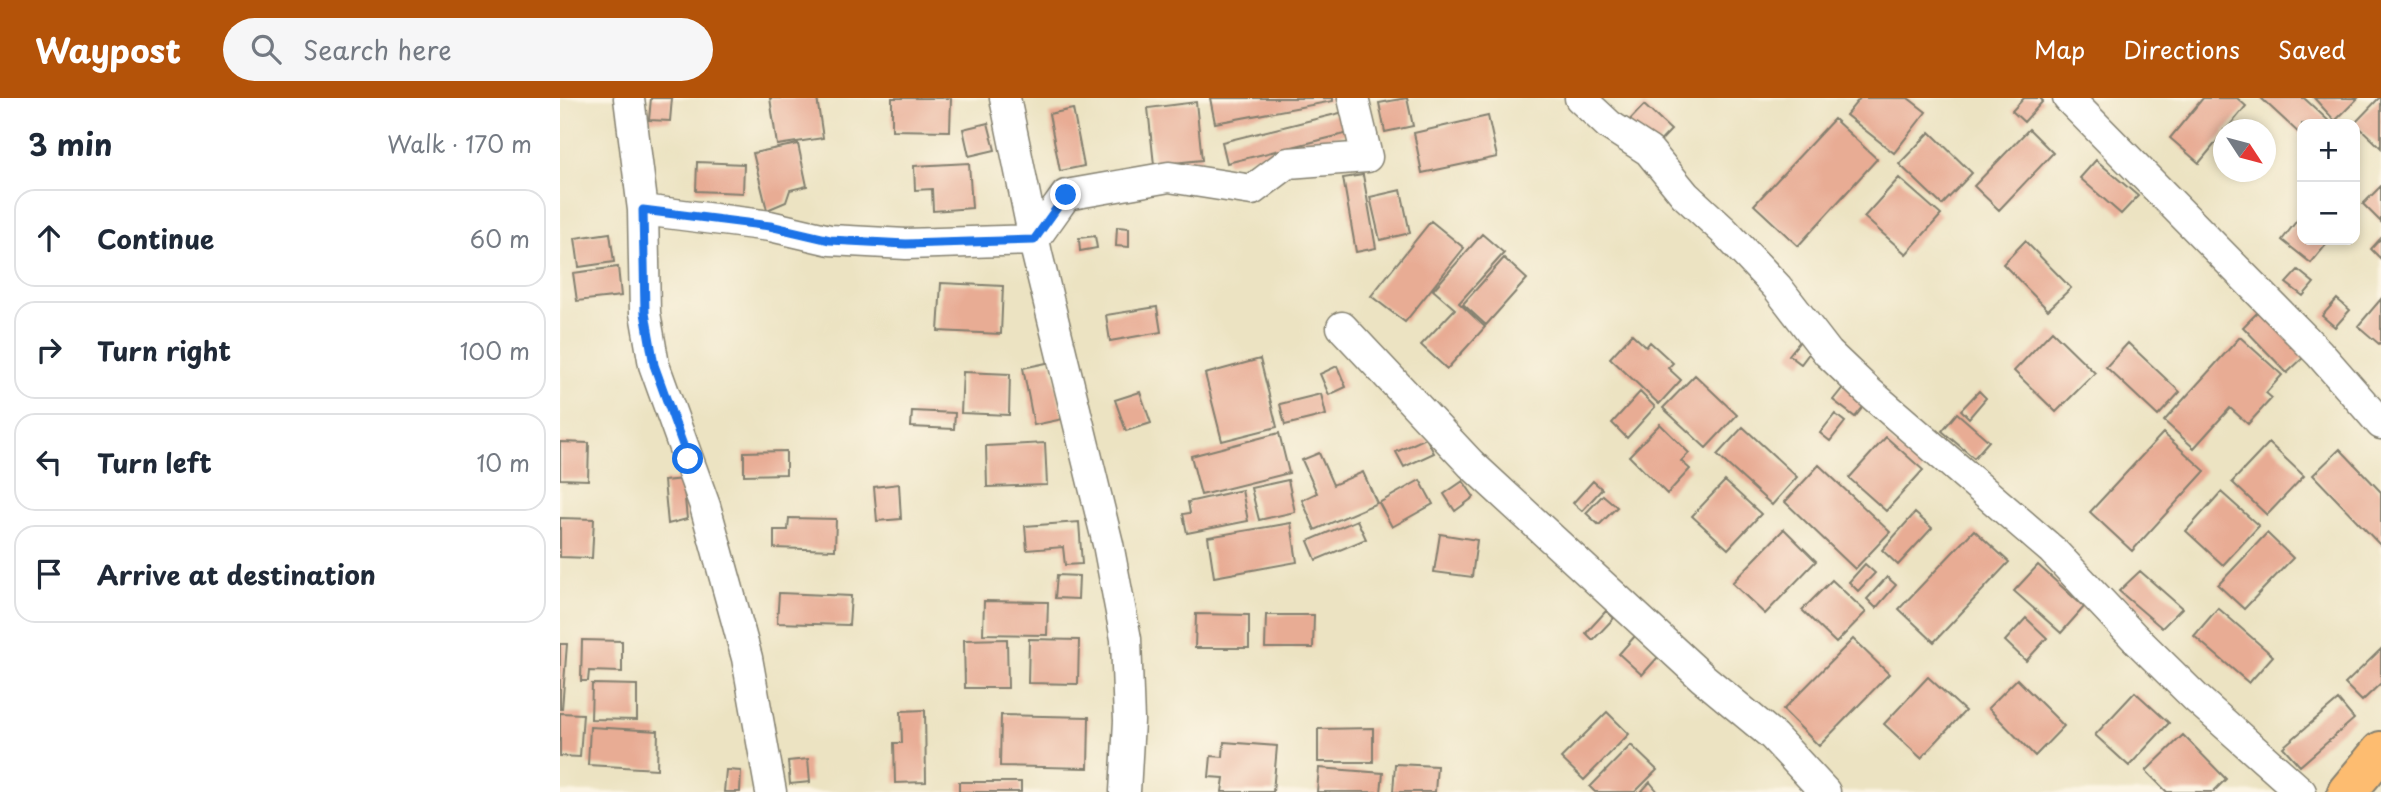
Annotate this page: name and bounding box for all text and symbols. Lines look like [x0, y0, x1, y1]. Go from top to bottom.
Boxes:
search box [223, 18, 713, 81]
text: Waypost [35, 24, 181, 74]
icon: search [247, 30, 285, 68]
text: Search here [303, 30, 452, 69]
text: Map [2034, 31, 2085, 67]
text: Directions [2123, 31, 2240, 67]
text: Saved [2278, 31, 2346, 67]
north arrow [2213, 119, 2276, 182]
map controls [2297, 119, 2360, 245]
button: + [2297, 119, 2360, 182]
text: 3 min [28, 121, 113, 166]
text: Walk · 170 m [387, 126, 532, 161]
route end [1050, 179, 1081, 210]
button: − [2297, 182, 2360, 245]
icon: ahead [30, 219, 68, 257]
text: Continue [97, 219, 214, 258]
text: 60 m [470, 221, 530, 256]
icon: right [30, 331, 68, 369]
text: Turn right [97, 331, 231, 370]
text: 100 m [460, 333, 530, 368]
icon: left [30, 443, 68, 481]
text: Turn left [97, 443, 212, 482]
route start [672, 443, 703, 474]
text: 10 m [476, 445, 530, 480]
icon: arrive [30, 555, 68, 593]
text: Arrive at destination [97, 555, 376, 594]

